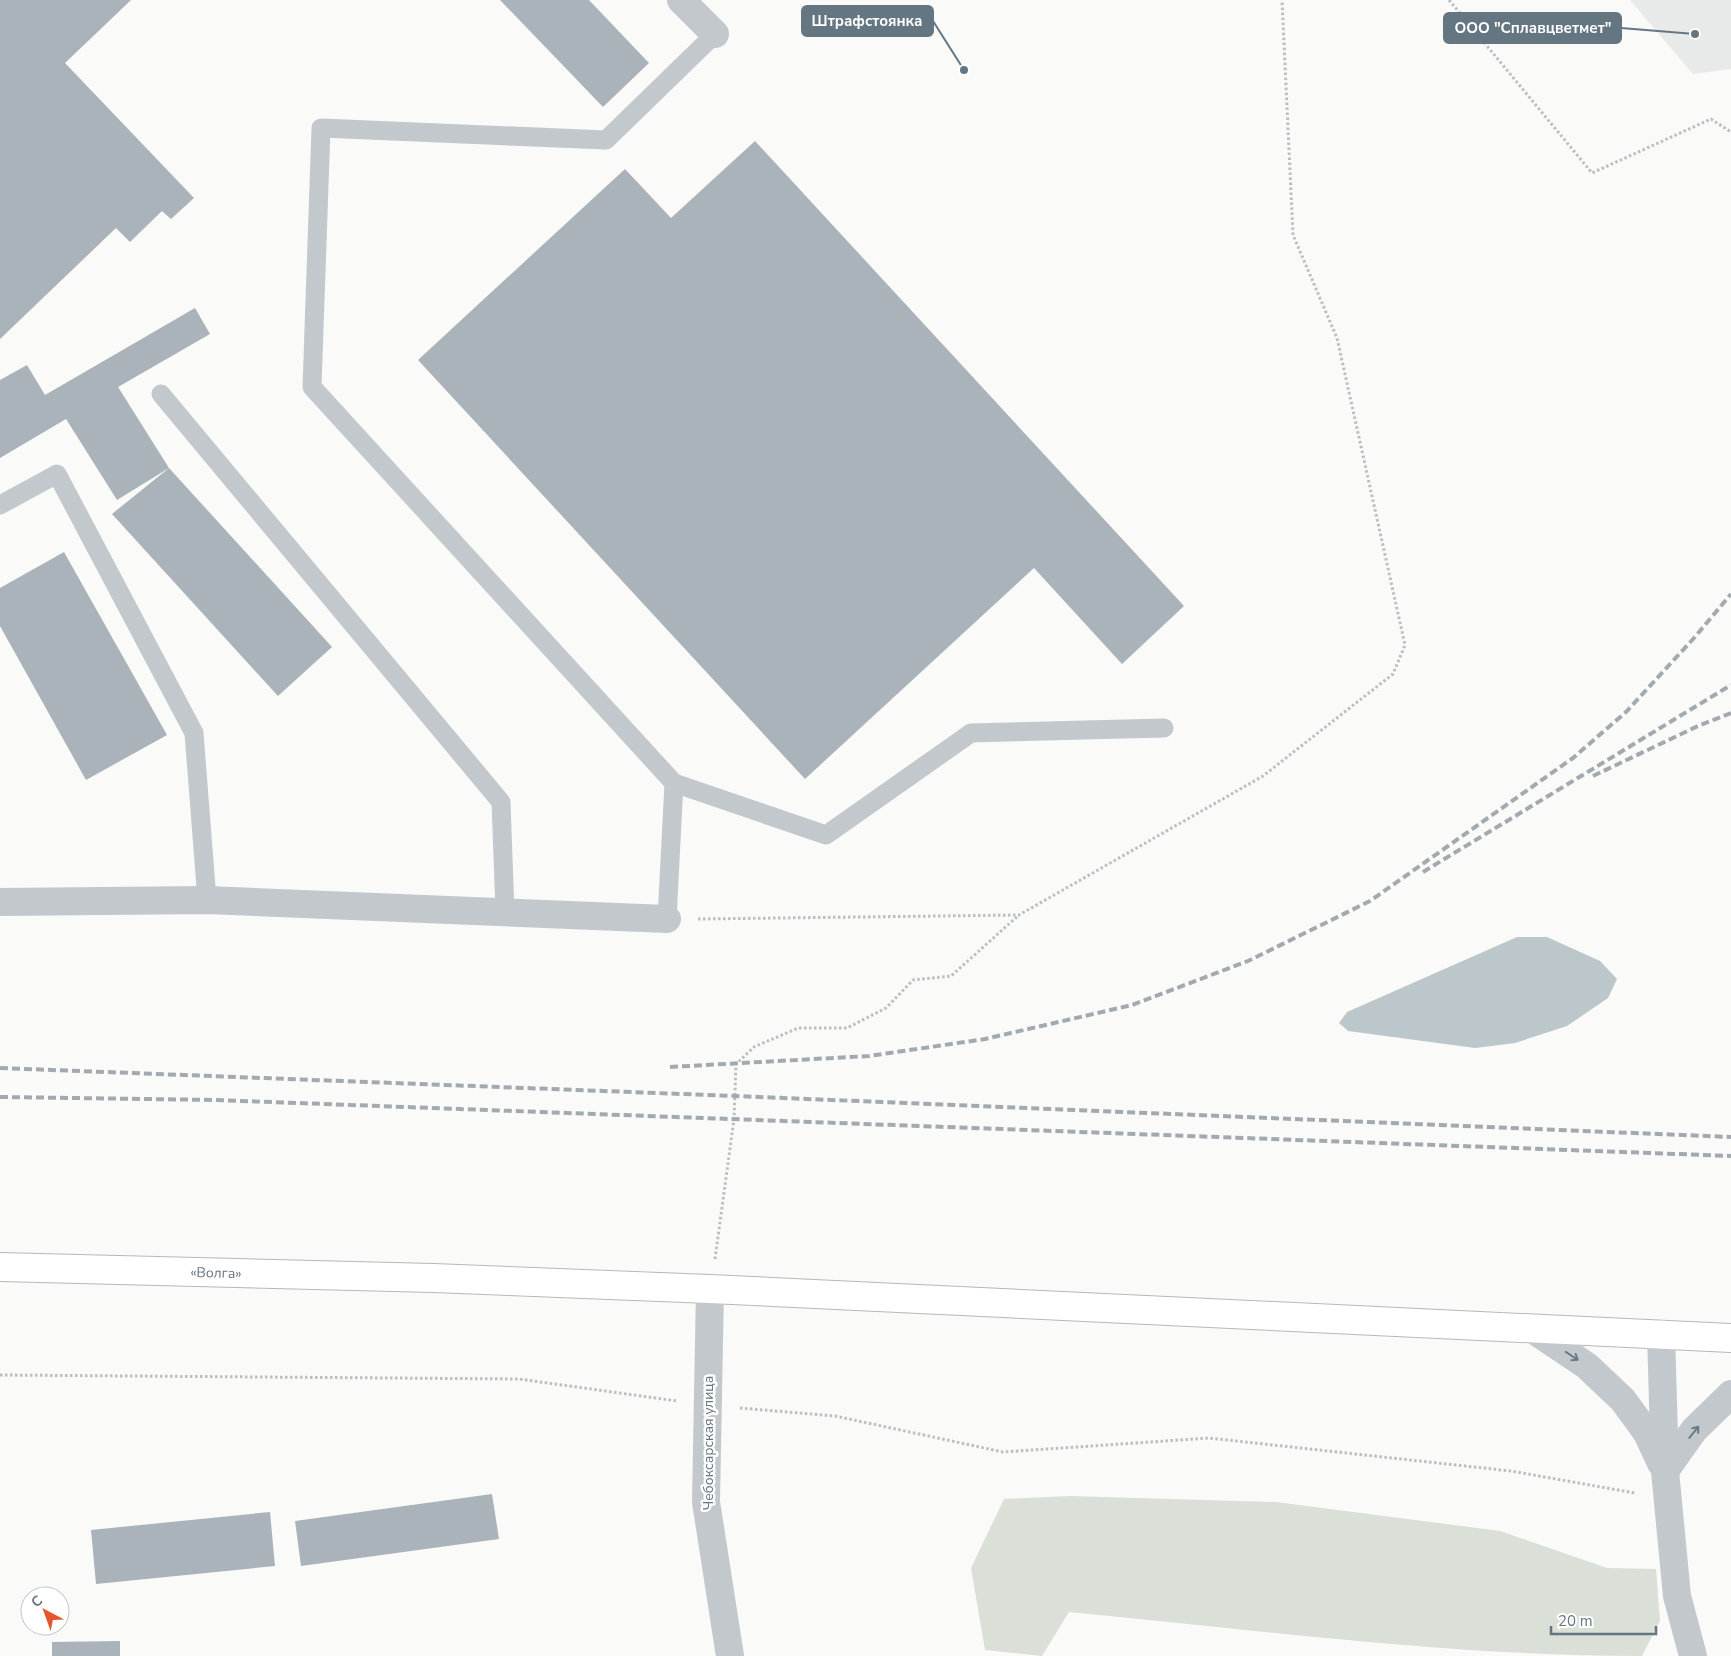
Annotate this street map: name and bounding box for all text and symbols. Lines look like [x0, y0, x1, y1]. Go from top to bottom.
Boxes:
callout: Штрафстоянка [802, 6, 933, 36]
text: Штрафстоянка [812, 11, 922, 31]
callout: ООО "Сплавцветмет" [1444, 13, 1621, 43]
text: ООО "Сплавцветмет" [1455, 18, 1611, 38]
street label: «Волга» [190, 1263, 242, 1283]
one-way arrow [1565, 1351, 1579, 1361]
street label: Чебоксарская улица [699, 1376, 718, 1510]
one-way arrow [1688, 1425, 1699, 1438]
north arrow [20, 1586, 70, 1636]
text: С [27, 1591, 47, 1612]
scale bar [1551, 1604, 1656, 1636]
text: 20 m [1558, 1611, 1593, 1631]

